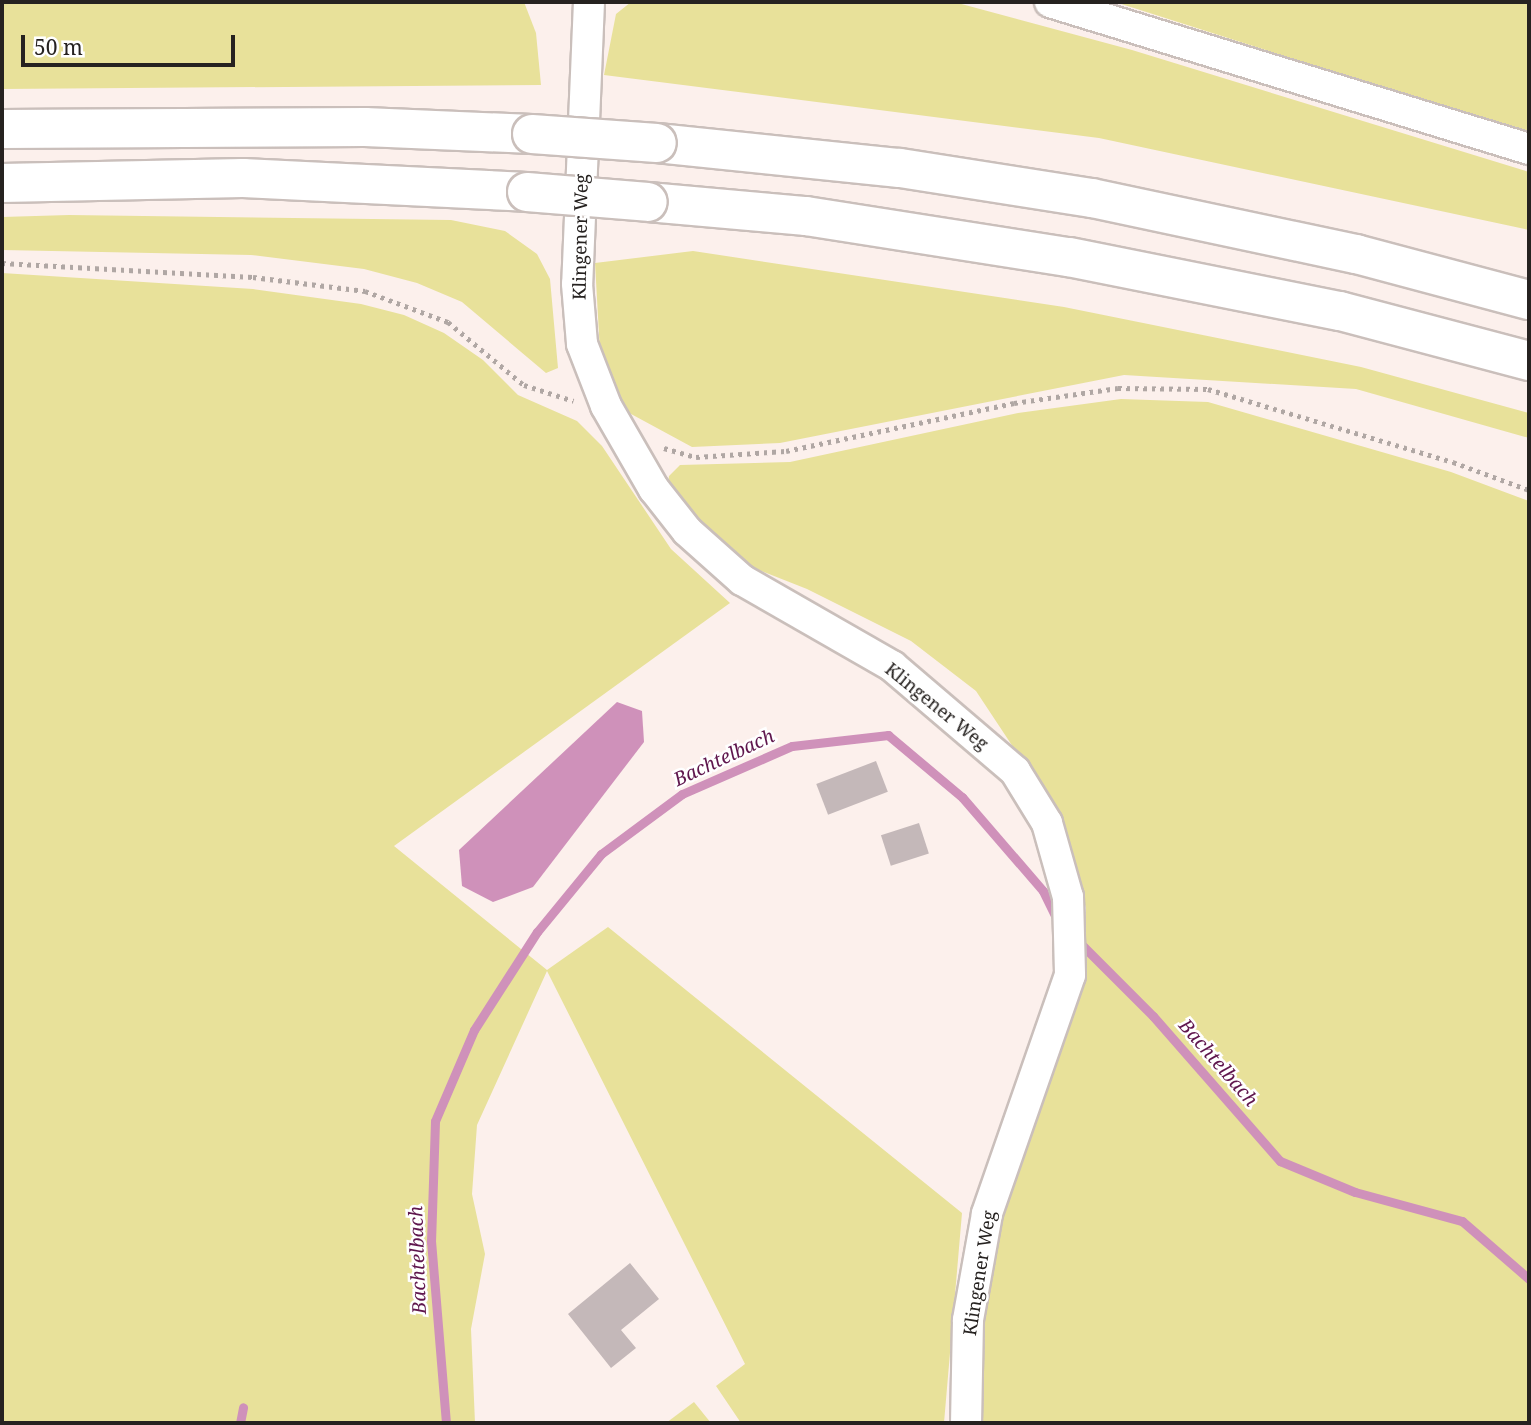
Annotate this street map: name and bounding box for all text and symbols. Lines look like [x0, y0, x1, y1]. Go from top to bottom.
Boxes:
scale bar [24, 21, 238, 65]
text: 50 m [34, 33, 83, 61]
street label: Klingener Weg [568, 174, 592, 300]
street label: Klingener Weg [881, 658, 993, 754]
water label: Bachtelbach [670, 725, 778, 791]
water label: Bachtelbach [1174, 1015, 1262, 1111]
water label: Bachtelbach [405, 1205, 431, 1315]
street label: Klingener Weg [958, 1209, 1000, 1337]

